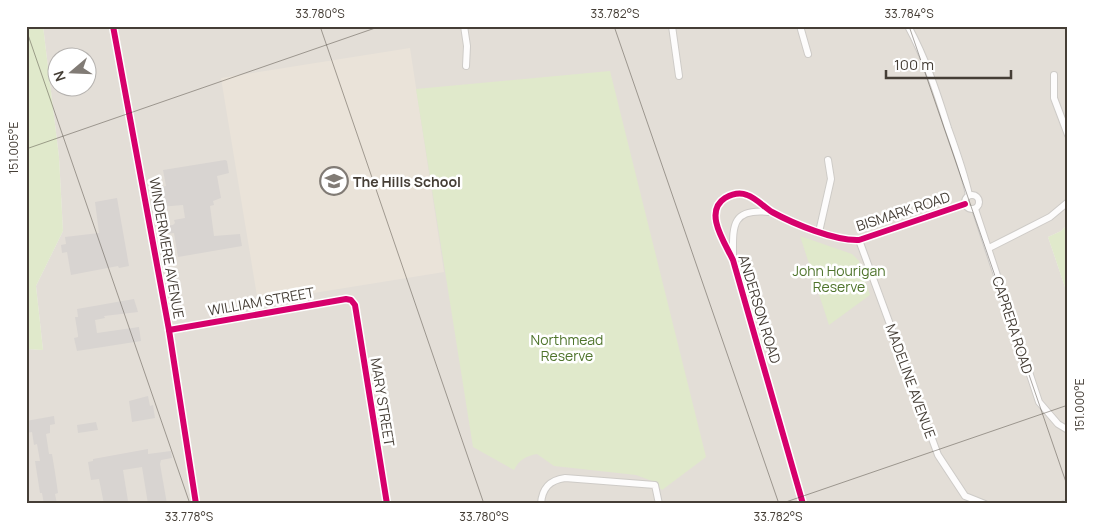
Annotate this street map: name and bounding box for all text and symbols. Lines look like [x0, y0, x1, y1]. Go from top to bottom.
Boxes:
text: 33.780°S [295, 5, 345, 22]
text: 33.782°S [591, 5, 639, 22]
text: 33.784°S [884, 5, 934, 22]
north arrow [48, 48, 98, 98]
scale bar [886, 48, 1012, 80]
text: 100 m [894, 54, 934, 75]
text: N [49, 69, 70, 84]
text: 151.005°E [5, 122, 22, 174]
school or university icon: The Hills School [319, 166, 349, 196]
place label: The Hills School [353, 172, 461, 191]
street label: WINDERMERE AVENUE [145, 176, 189, 320]
street label: BISMARK ROAD [854, 187, 952, 235]
street label: ANDERSON ROAD [734, 252, 786, 366]
park label: John Hourigan Reserve [792, 261, 886, 296]
street label: CAPRERA ROAD [988, 274, 1038, 376]
street label: WILLIAM STREET [206, 282, 316, 320]
street label: MADELINE AVENUE [881, 321, 941, 441]
park label: Northmead Reserve [531, 330, 603, 365]
street label: MARY STREET [367, 356, 399, 448]
text: 151.000°E [1071, 378, 1088, 432]
text: 33.778°S [165, 508, 213, 525]
text: 33.780°S [459, 508, 509, 525]
text: 33.782°S [754, 508, 802, 525]

